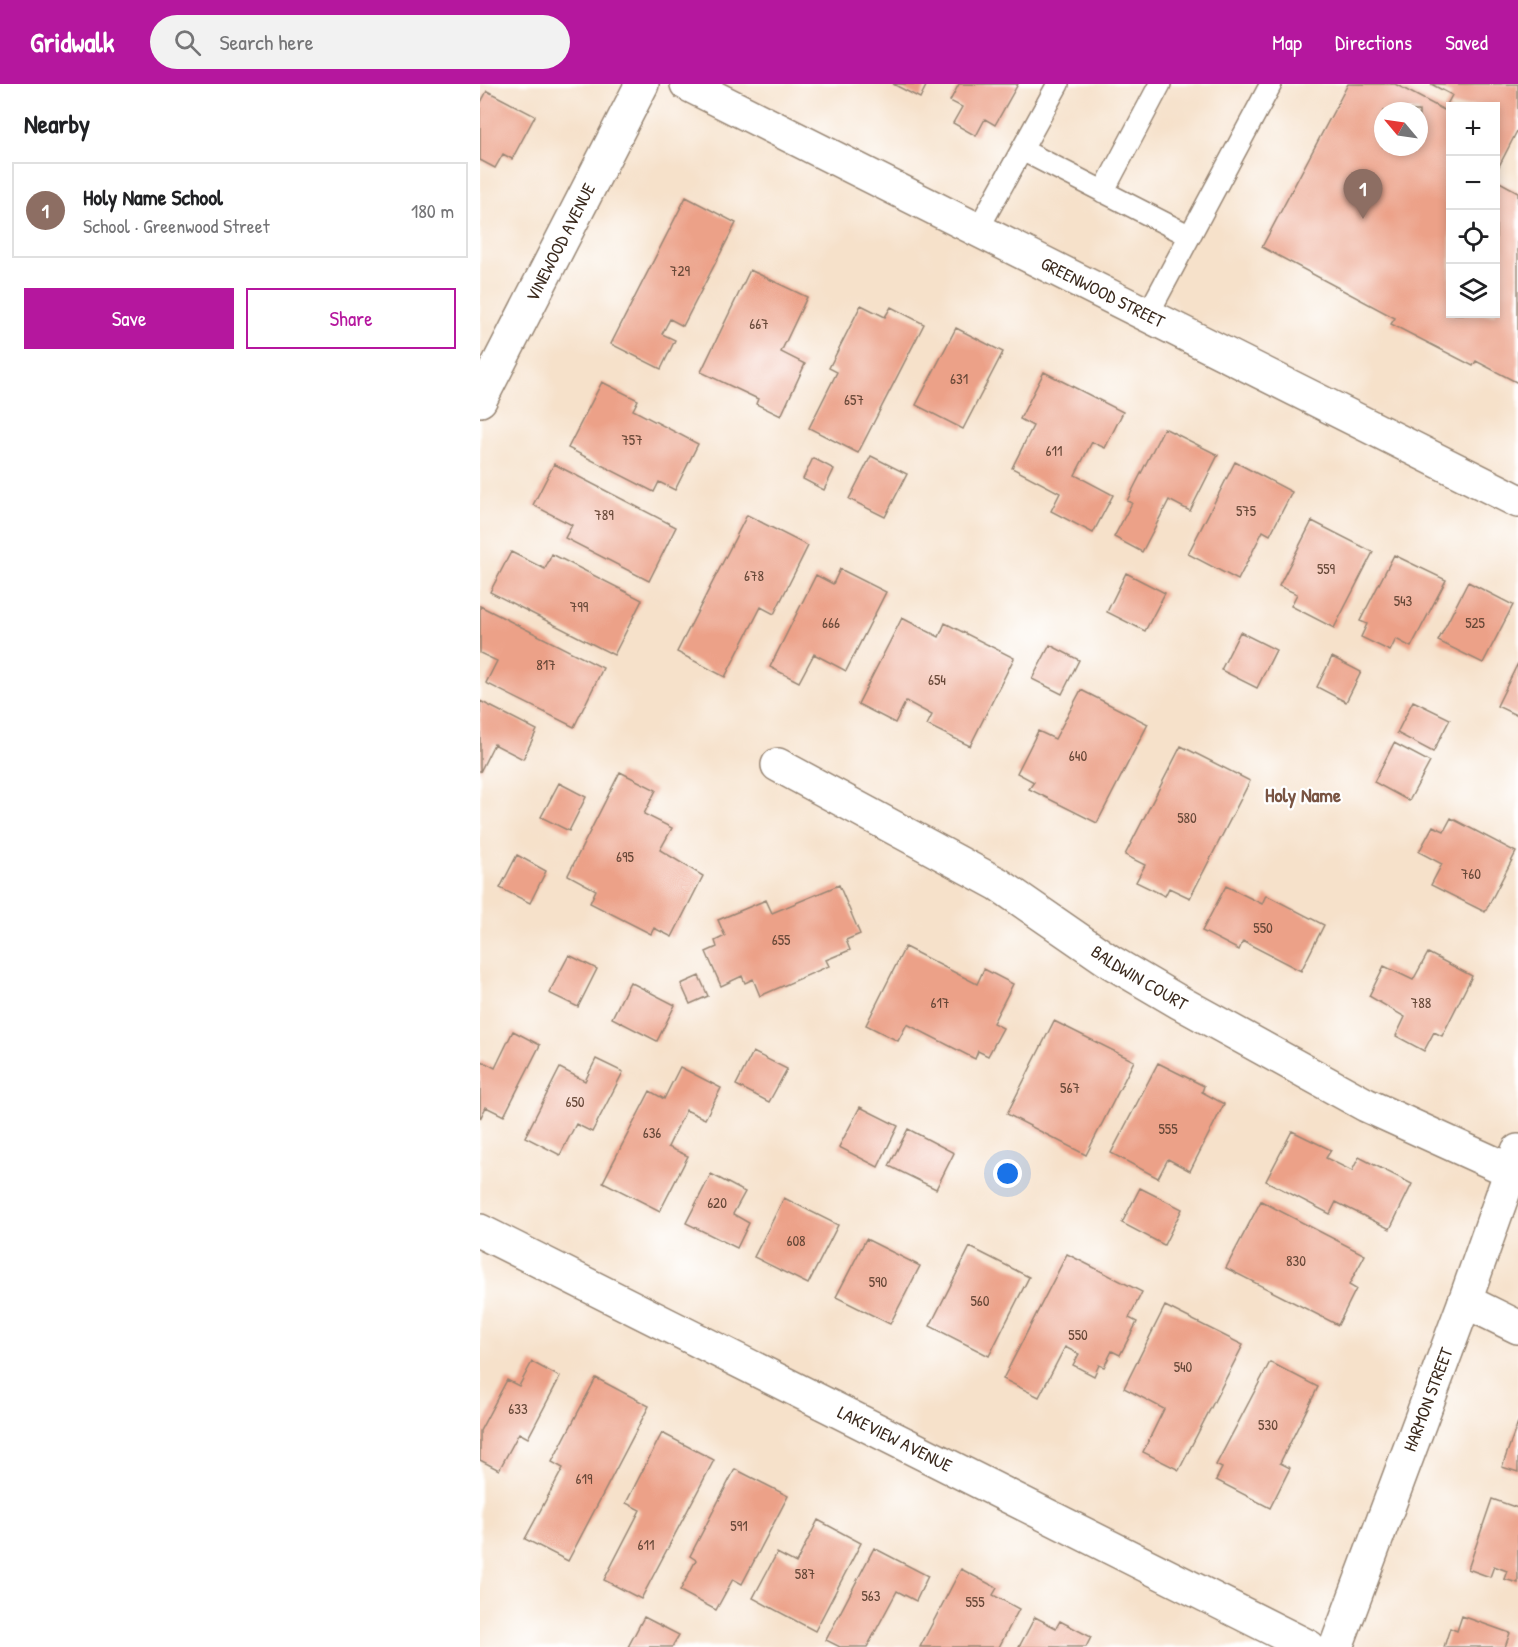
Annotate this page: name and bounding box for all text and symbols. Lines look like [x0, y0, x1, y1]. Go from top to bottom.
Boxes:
search box [150, 15, 570, 69]
text: Gridwalk [30, 23, 114, 61]
icon: search [171, 26, 204, 59]
text: Search here [219, 27, 313, 57]
text: Map [1272, 28, 1302, 57]
text: Directions [1335, 28, 1412, 57]
text: Saved [1445, 28, 1488, 57]
north arrow [1374, 102, 1428, 156]
map controls [1446, 102, 1500, 318]
button: + [1446, 102, 1500, 156]
text: Nearby [24, 106, 90, 141]
button: − [1446, 156, 1500, 210]
pin: 1 [1344, 170, 1382, 219]
street label: VINEWOOD AVENUE [520, 179, 601, 306]
text: Holy Name School [83, 182, 223, 212]
text: 1 [42, 197, 49, 224]
text: 180 m [411, 197, 454, 224]
button: locate [1446, 210, 1500, 264]
text: School · Greenwood Street [83, 212, 270, 239]
street label: GREENWOOD STREET [1037, 251, 1169, 334]
house number: 729 [670, 260, 690, 281]
button: layers [1446, 264, 1500, 318]
button: Save [24, 288, 234, 349]
button: Share [246, 288, 456, 349]
house number: 667 [749, 313, 769, 334]
house number: 631 [950, 368, 968, 389]
house number: 657 [844, 389, 864, 410]
house number: 757 [621, 429, 643, 450]
house number: 611 [1046, 440, 1062, 461]
house number: 575 [1236, 500, 1257, 521]
house number: 789 [594, 504, 614, 525]
house number: 559 [1317, 558, 1336, 579]
house number: 678 [744, 565, 764, 586]
house number: 543 [1394, 590, 1413, 611]
house number: 799 [570, 596, 589, 617]
house number: 666 [822, 612, 840, 633]
house number: 525 [1465, 612, 1486, 633]
house number: 817 [536, 654, 556, 675]
house number: 654 [928, 669, 946, 690]
house number: 640 [1069, 745, 1087, 766]
district label: Holy Name [1265, 781, 1341, 809]
house number: 580 [1177, 807, 1197, 828]
house number: 695 [616, 846, 635, 867]
house number: 760 [1461, 863, 1481, 884]
house number: 550 [1253, 917, 1273, 938]
house number: 655 [772, 929, 791, 950]
street label: BALDWIN COURT [1086, 939, 1193, 1017]
house number: 617 [931, 992, 949, 1013]
house number: 788 [1411, 992, 1431, 1013]
house number: 567 [1060, 1077, 1080, 1098]
house number: 650 [565, 1091, 585, 1112]
house number: 555 [1158, 1118, 1178, 1139]
house number: 636 [643, 1122, 661, 1143]
your location [993, 1159, 1022, 1188]
house number: 620 [707, 1192, 727, 1213]
house number: 608 [786, 1230, 806, 1251]
house number: 830 [1286, 1250, 1306, 1271]
house number: 590 [869, 1271, 888, 1292]
house number: 560 [970, 1290, 990, 1311]
house number: 550 [1068, 1324, 1088, 1345]
street label: HARMON STREET [1397, 1343, 1459, 1455]
house number: 540 [1174, 1356, 1193, 1377]
house number: 633 [508, 1398, 528, 1419]
street label: LAKEVIEW AVENUE [834, 1400, 956, 1478]
house number: 530 [1258, 1414, 1278, 1435]
house number: 619 [576, 1468, 593, 1489]
house number: 591 [730, 1515, 748, 1536]
house number: 611 [638, 1534, 654, 1555]
house number: 587 [795, 1563, 815, 1584]
house number: 563 [861, 1585, 881, 1606]
house number: 555 [965, 1591, 985, 1612]

